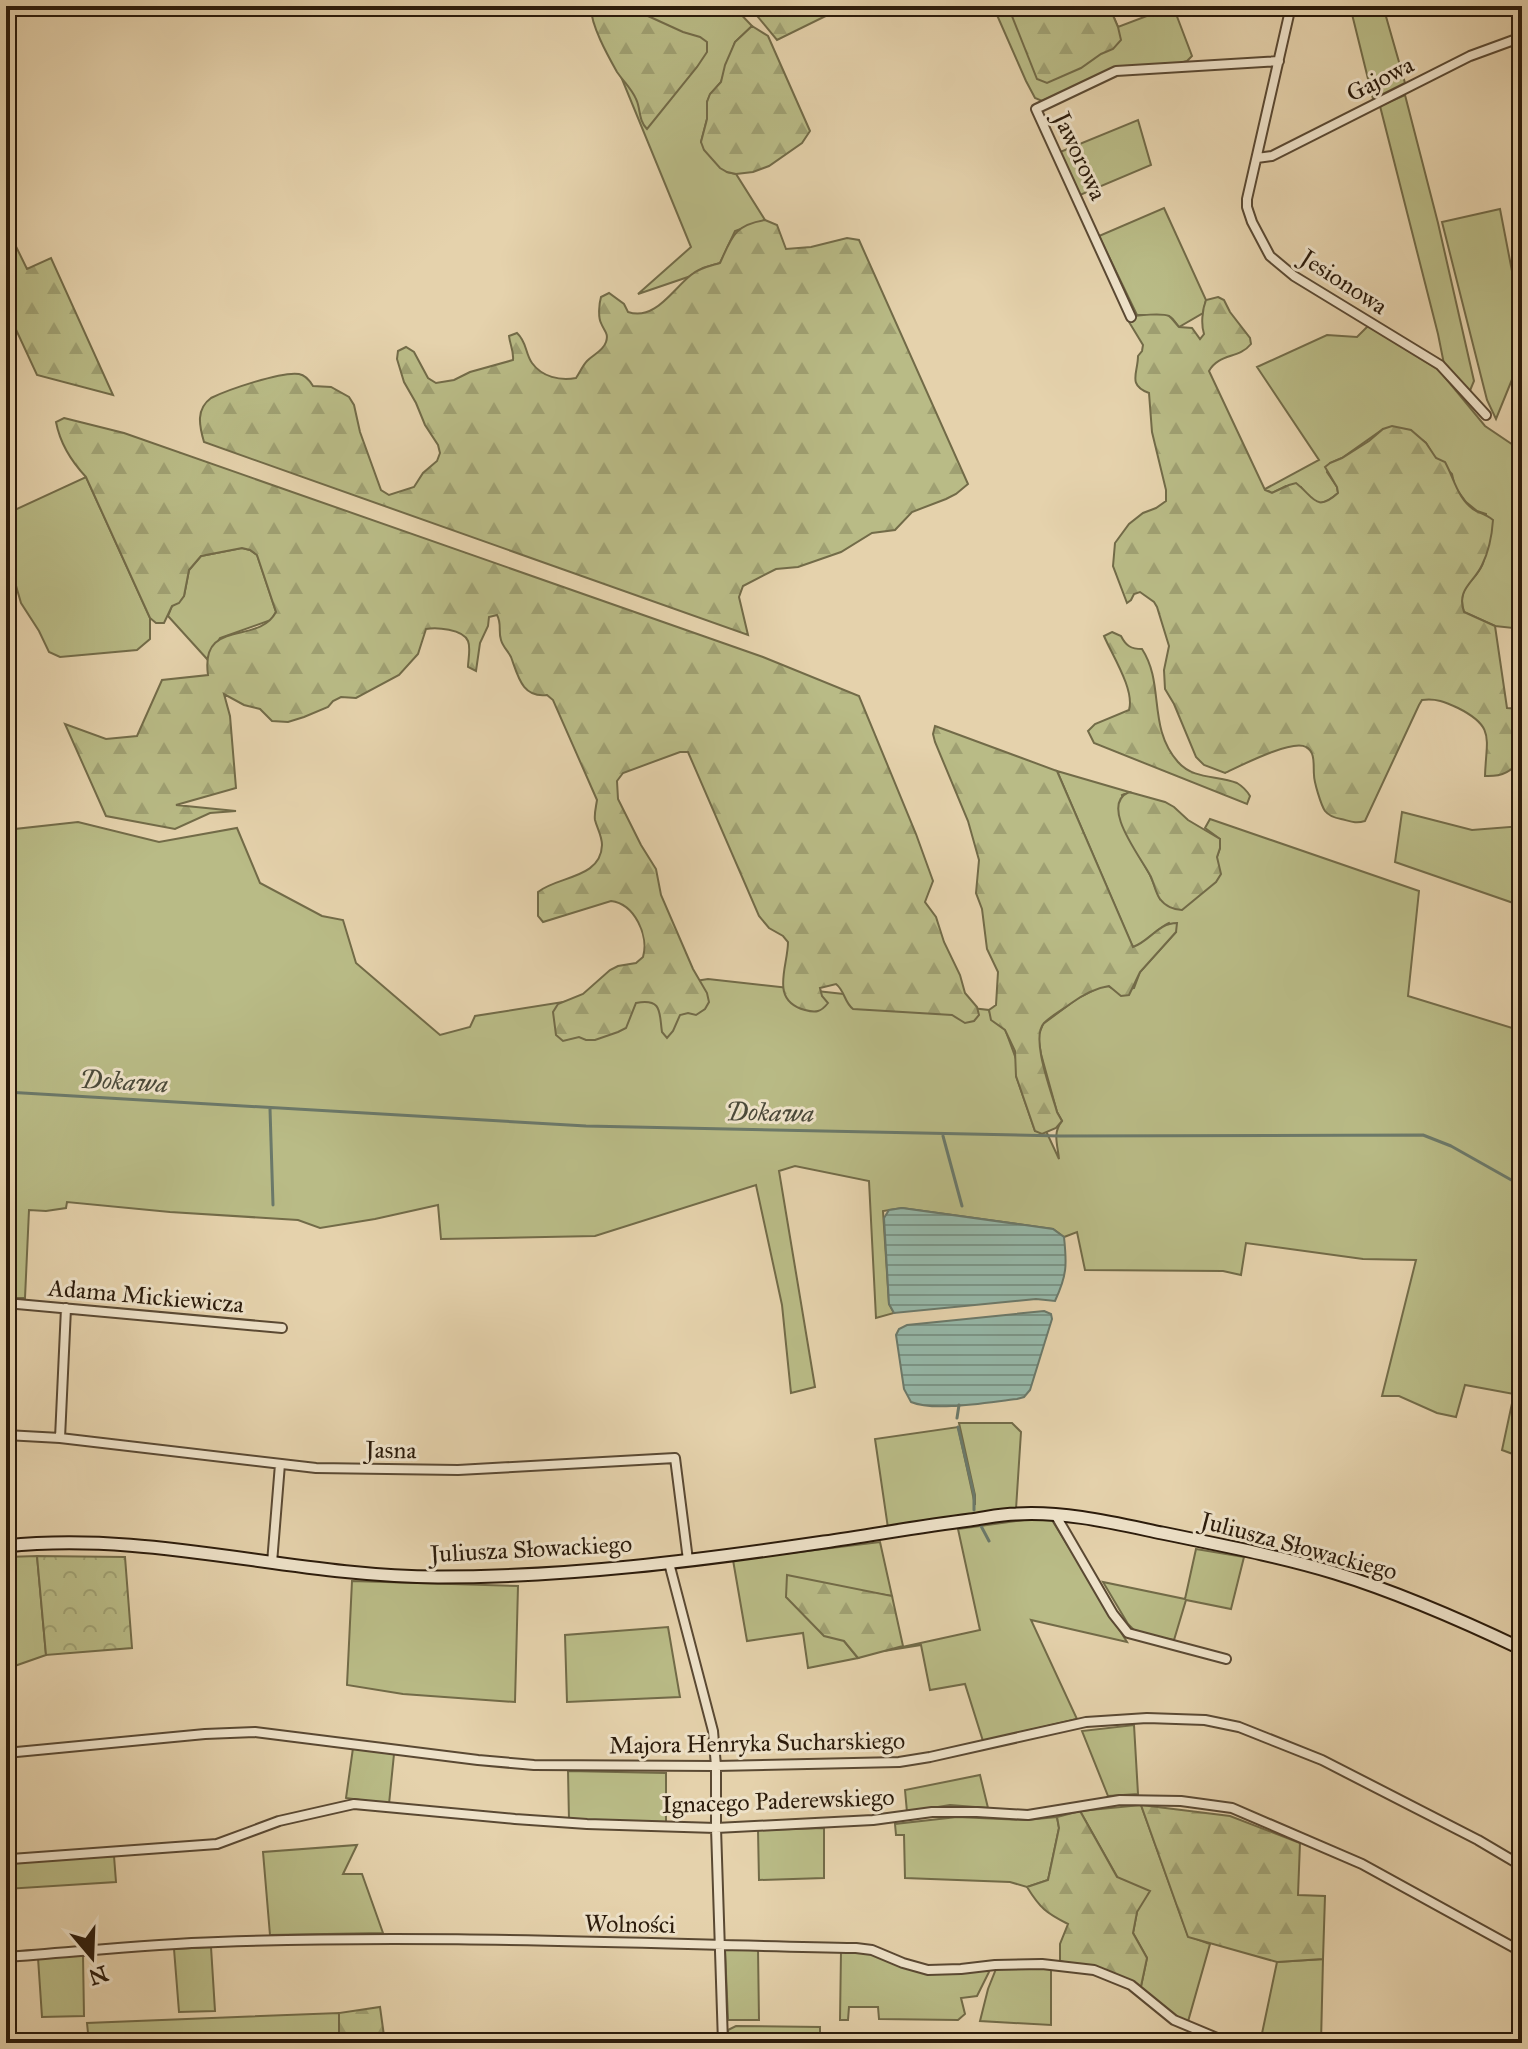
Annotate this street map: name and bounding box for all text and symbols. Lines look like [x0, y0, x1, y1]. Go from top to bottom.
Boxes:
street label: Gajowa [1341, 49, 1419, 109]
street label: Jaworowa [1045, 104, 1114, 206]
street label: Jesionowa [1292, 241, 1394, 322]
water label: Dokawa [79, 1063, 169, 1099]
water label: Dokawa [725, 1095, 815, 1129]
street label: Adama Mickiewicza [46, 1272, 246, 1320]
street label: Jasna [362, 1435, 418, 1465]
street label: Juliusza Słowackiego [1195, 1505, 1401, 1587]
street label: Juliusza Słowackiego [426, 1529, 633, 1569]
street label: Majora Henryka Sucharskiego [609, 1725, 905, 1761]
street label: Ignacego Paderewskiego [661, 1782, 895, 1820]
street label: Wolności [584, 1908, 676, 1940]
north arrow [52, 1917, 132, 1997]
text: N [85, 1960, 112, 1991]

